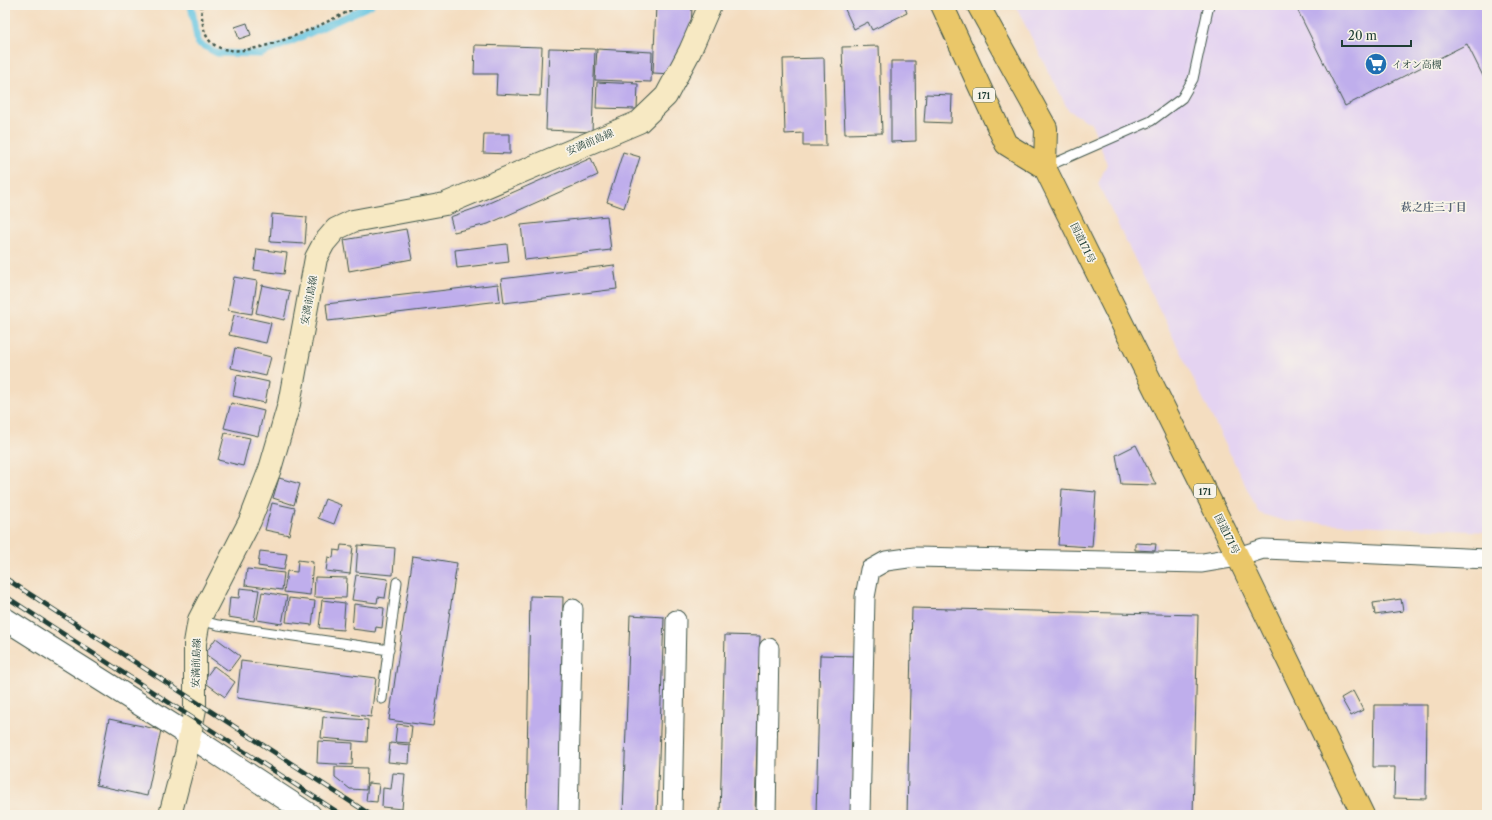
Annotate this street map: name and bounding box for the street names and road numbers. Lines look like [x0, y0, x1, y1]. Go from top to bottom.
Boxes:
road number: 171 [973, 88, 995, 102]
street label: 安満前島線 [564, 126, 616, 158]
street label: 国道171号 [1068, 221, 1098, 265]
street label: 安満前島線 [298, 274, 320, 326]
road number: 171 [1194, 484, 1216, 498]
street label: 国道171号 [1212, 512, 1242, 556]
street label: 安満前島線 [189, 638, 203, 688]

